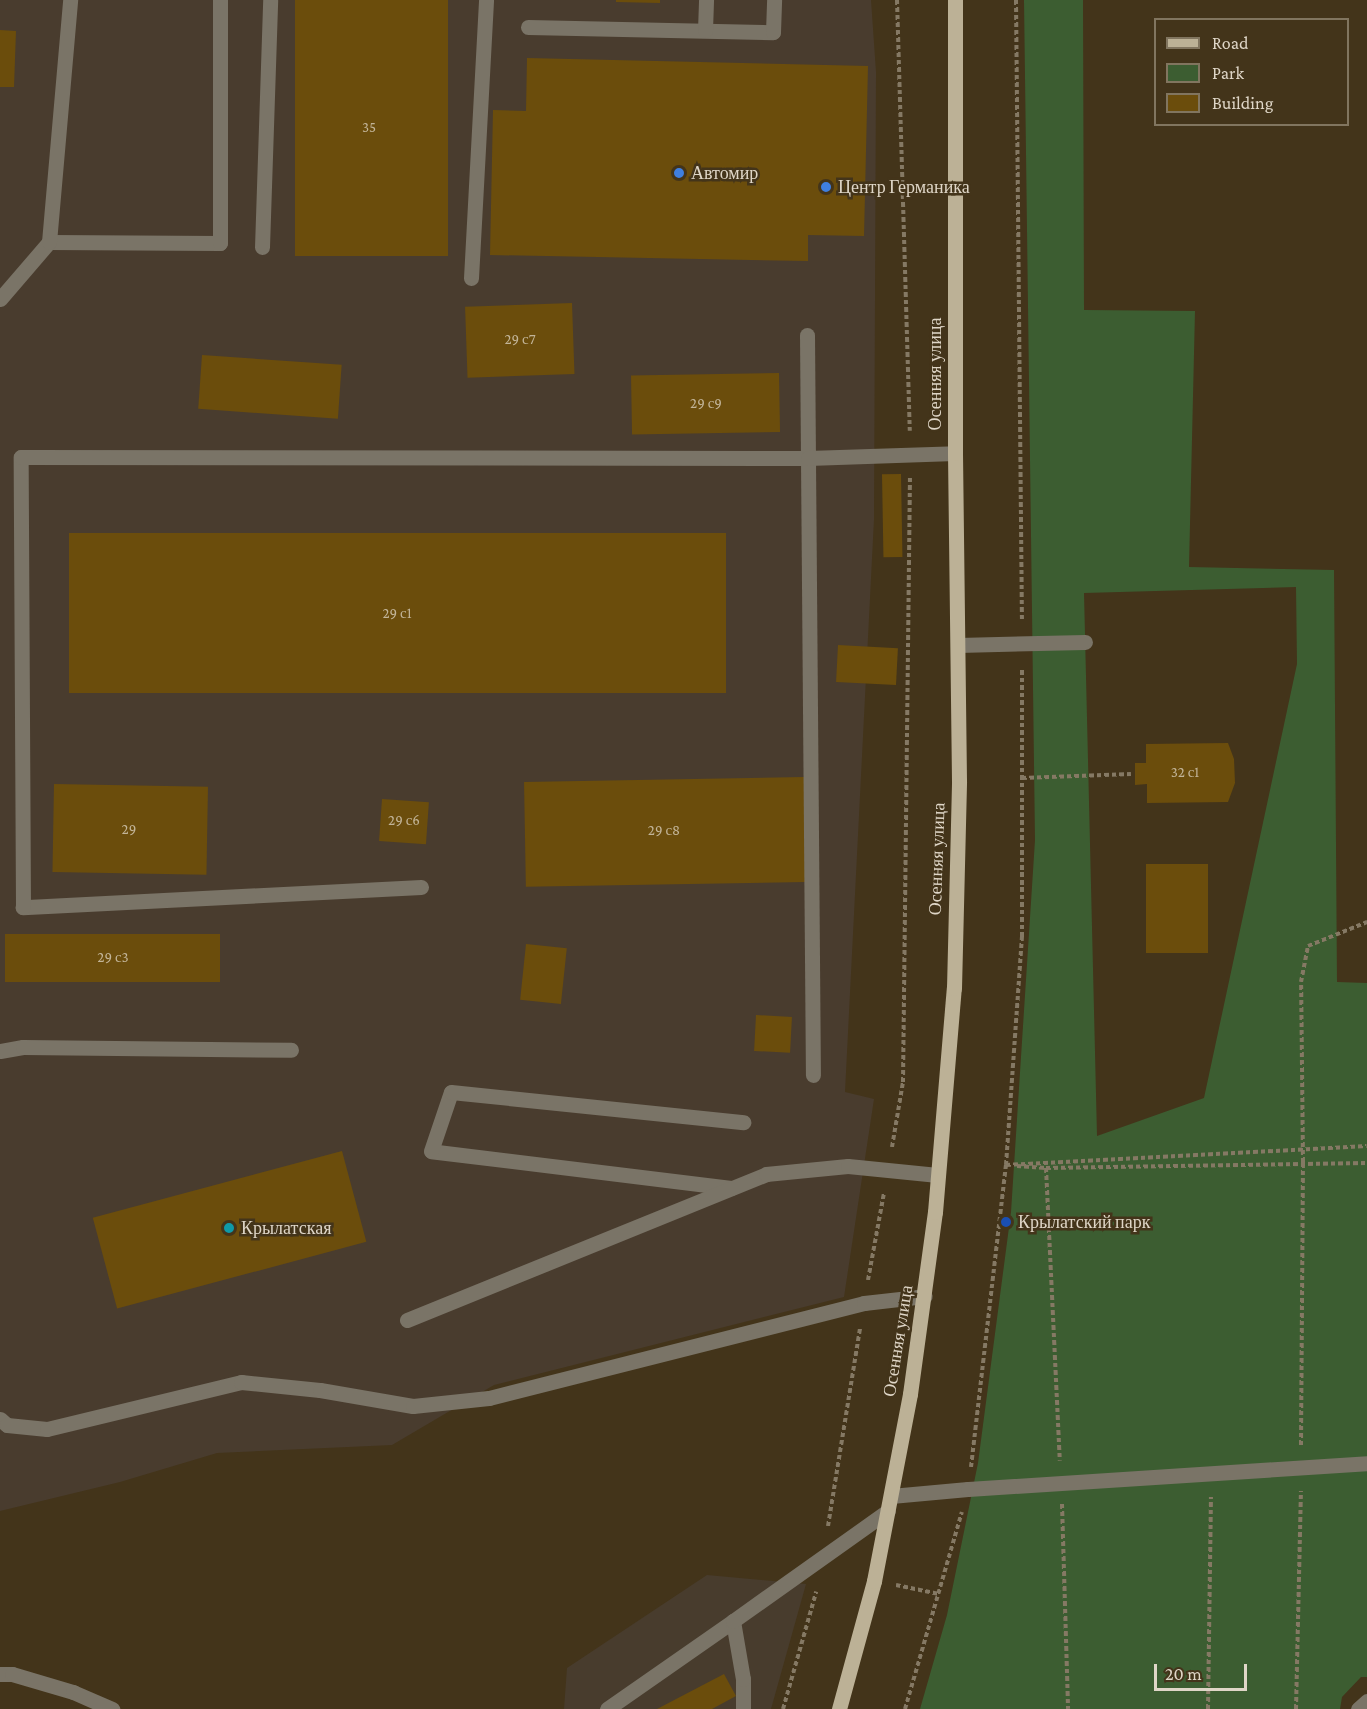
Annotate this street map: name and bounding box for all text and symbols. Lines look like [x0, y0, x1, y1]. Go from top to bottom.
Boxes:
legend [1154, 18, 1349, 126]
text: Road [1212, 33, 1249, 53]
text: Park [1212, 63, 1244, 83]
text: Building [1212, 93, 1273, 113]
house number: 35 [362, 119, 376, 137]
place label: Автомир [691, 162, 758, 184]
marker: Автомир [672, 166, 686, 180]
place label: Центр Германика [838, 176, 970, 198]
marker: Центр Германика [819, 180, 833, 194]
street label: Осенняя улица [924, 318, 946, 430]
house number: 29 с7 [504, 331, 536, 349]
house number: 29 с9 [690, 395, 722, 413]
house number: 29 с1 [382, 605, 412, 623]
house number: 32 с1 [1171, 764, 1199, 782]
street label: Осенняя улица [924, 802, 950, 916]
house number: 29 с6 [388, 812, 420, 830]
house number: 29 [122, 821, 136, 839]
house number: 29 с8 [648, 822, 680, 840]
house number: 29 с3 [97, 949, 129, 967]
place label: Крылатский парк [1018, 1211, 1150, 1233]
marker: Крылатский парк [999, 1215, 1013, 1229]
place label: Крылатская [241, 1217, 331, 1239]
marker: Крылатская [222, 1221, 236, 1235]
street label: Осенняя улица [879, 1284, 917, 1398]
scale bar [1157, 1652, 1250, 1690]
text: 20 m [1165, 1664, 1202, 1684]

